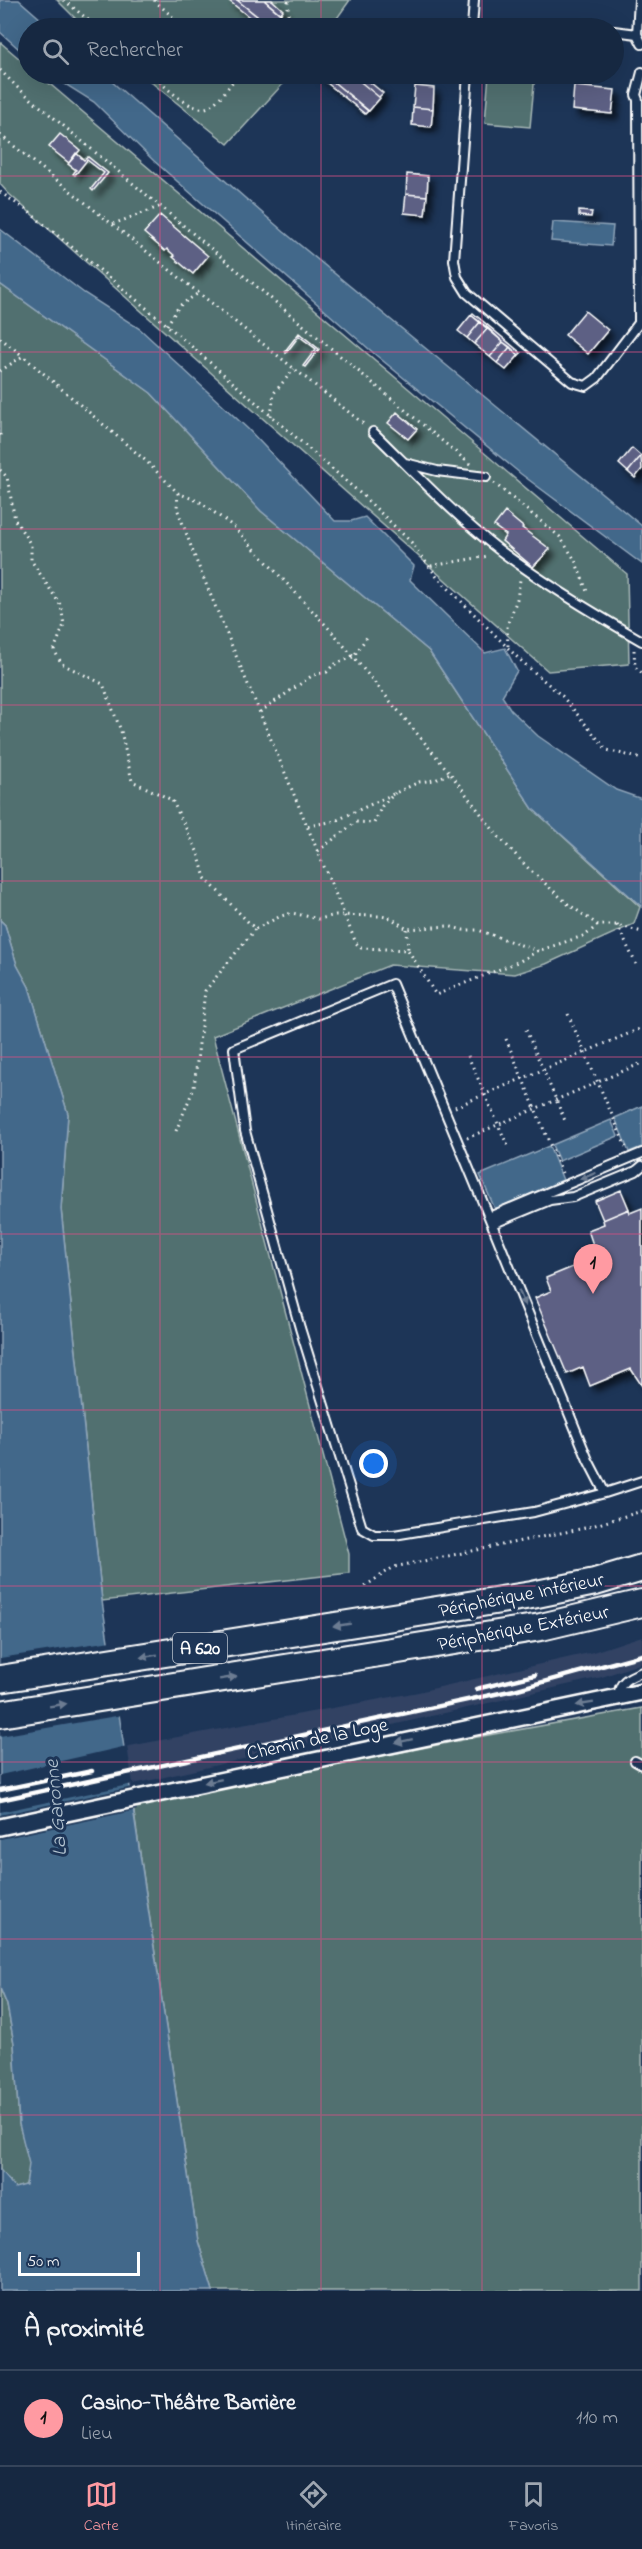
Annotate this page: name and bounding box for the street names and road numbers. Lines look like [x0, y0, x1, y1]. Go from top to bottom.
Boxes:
street label: Périphérique Intérieur [436, 1566, 607, 1627]
street label: Périphérique Extérieur [435, 1598, 613, 1660]
road number: A 620 [173, 1633, 227, 1663]
street label: Chemin de la Loge [244, 1711, 391, 1771]

